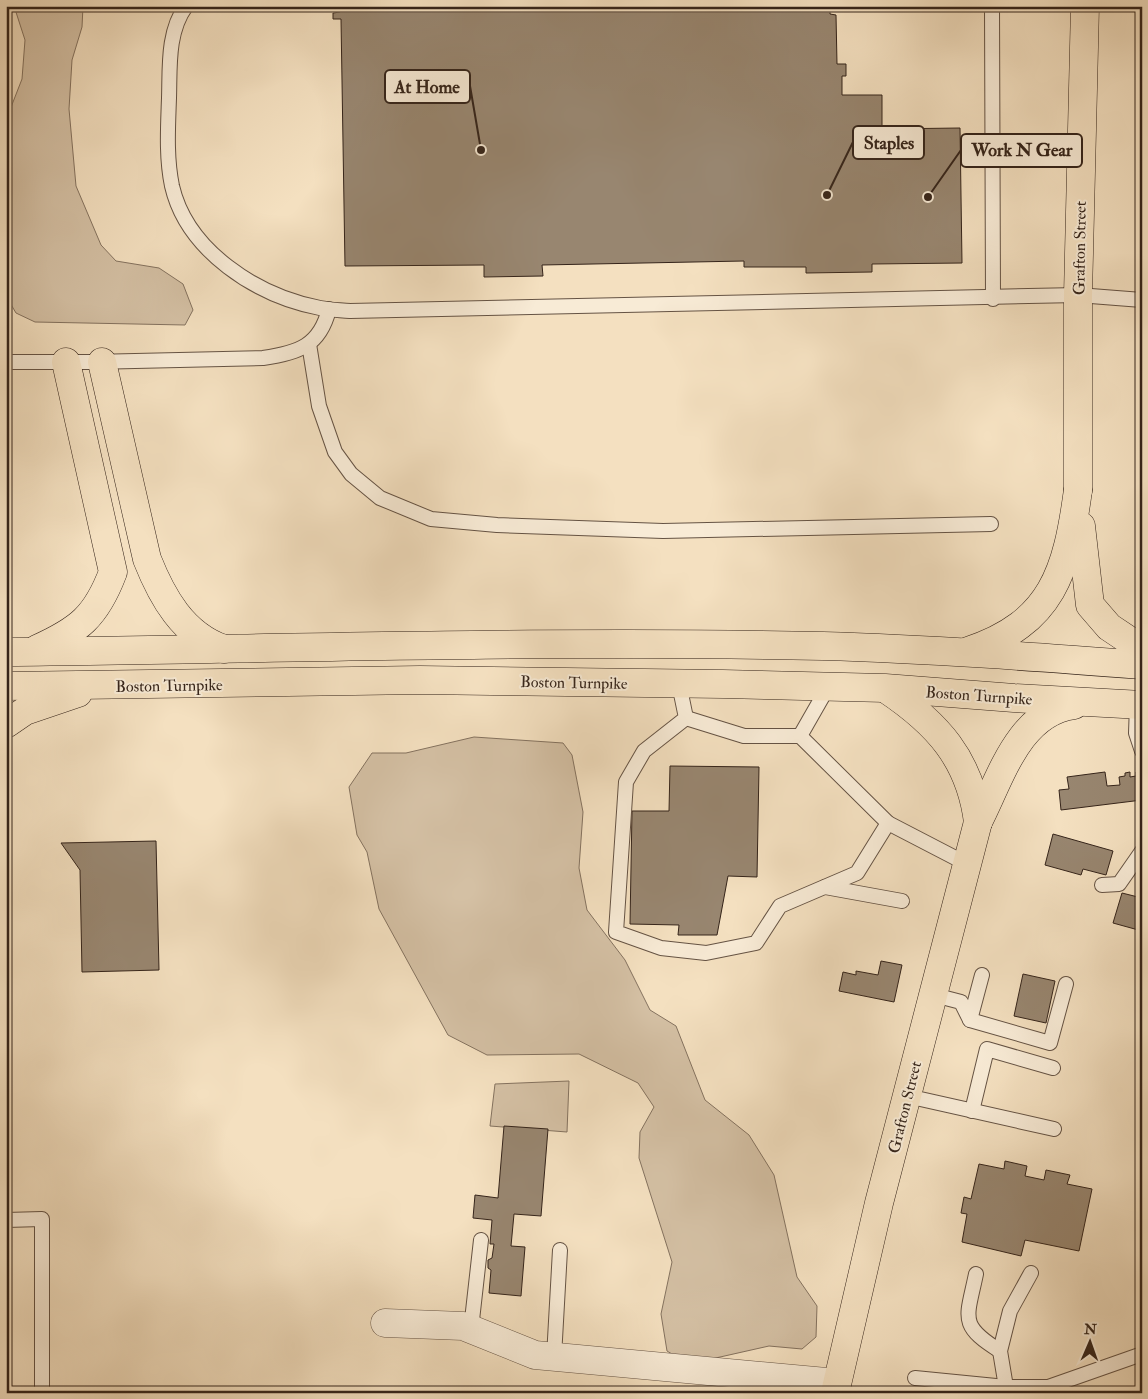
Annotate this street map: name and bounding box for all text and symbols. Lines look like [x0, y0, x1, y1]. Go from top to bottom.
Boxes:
callout: At Home [385, 70, 470, 103]
text: At Home [393, 76, 460, 99]
callout: Staples [853, 126, 924, 159]
text: Staples [864, 132, 914, 155]
callout: Work N Gear [961, 134, 1082, 167]
text: Work N Gear [970, 139, 1073, 162]
street label: Grafton Street [1069, 201, 1091, 295]
street label: Boston Turnpike [520, 672, 628, 695]
street label: Boston Turnpike [115, 675, 223, 698]
street label: Boston Turnpike [925, 682, 1033, 711]
street label: Grafton Street [884, 1059, 926, 1155]
north arrow [1066, 1316, 1116, 1366]
text: N [1083, 1321, 1097, 1338]

